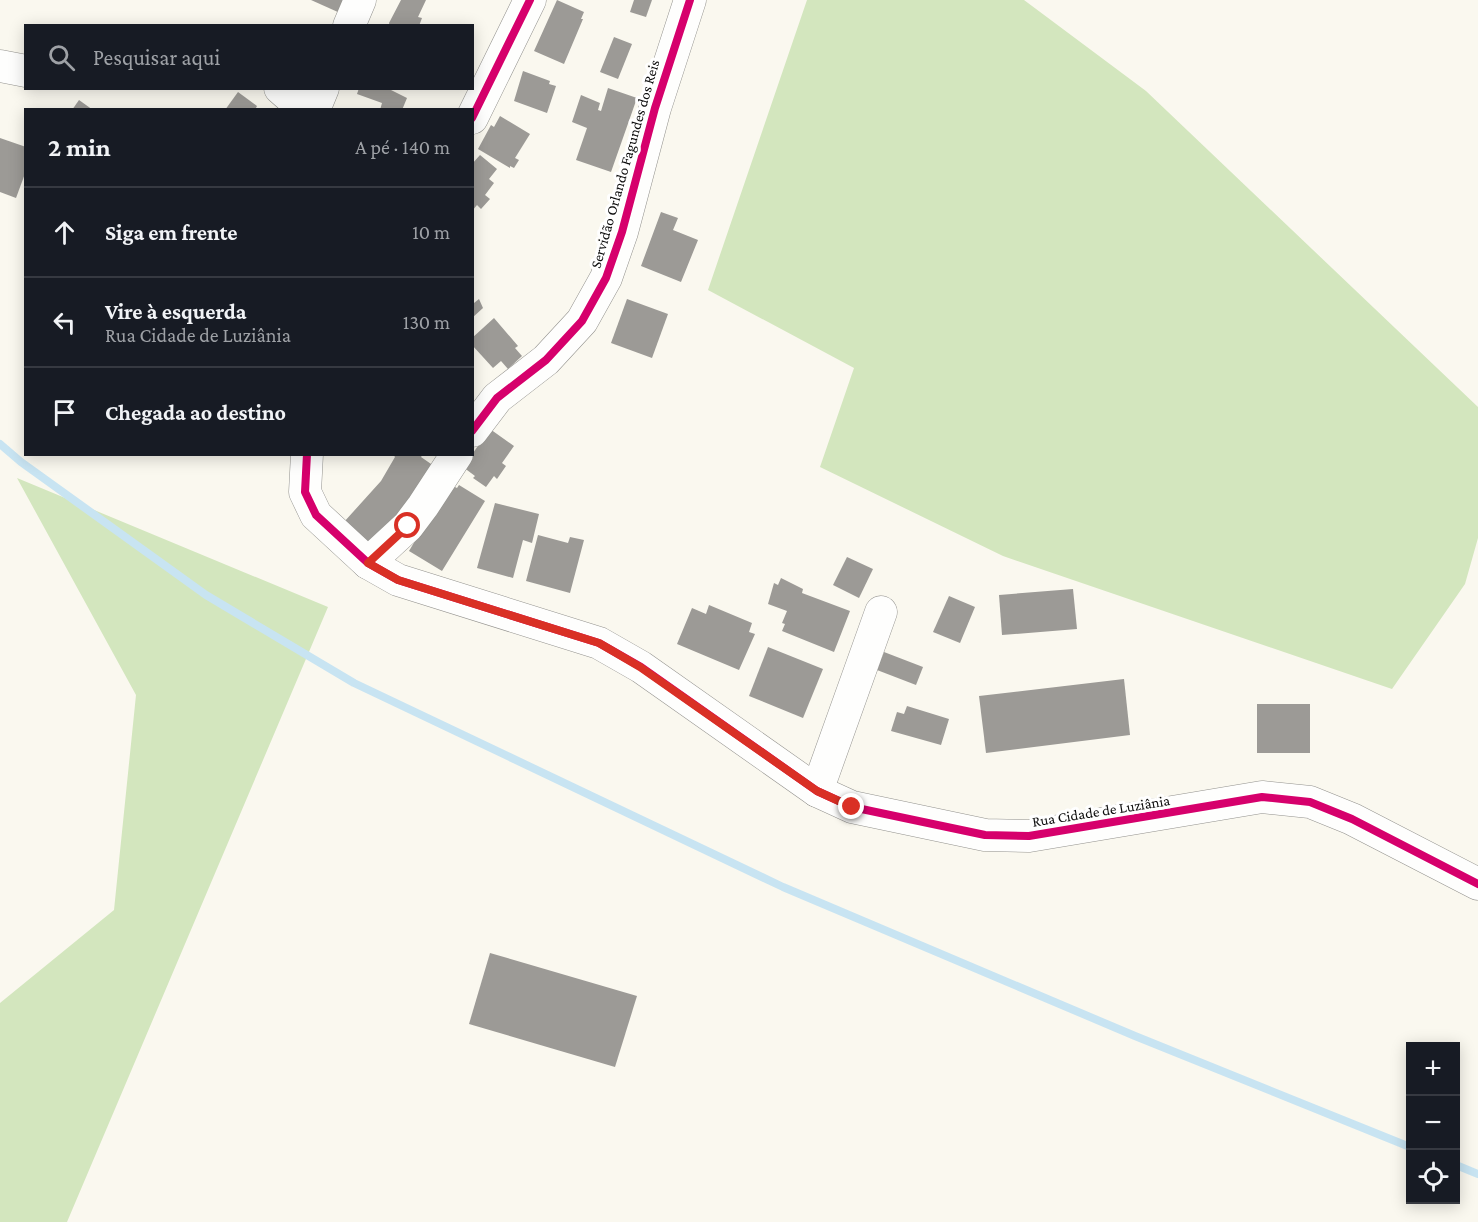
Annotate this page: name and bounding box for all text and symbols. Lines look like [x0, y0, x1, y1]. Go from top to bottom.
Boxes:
search box [24, 24, 474, 90]
icon: search [45, 41, 78, 74]
text: Pesquisar aqui [93, 45, 220, 70]
street label: Servidão Orlando Fagundes dos Reis [587, 58, 663, 270]
text: 2 min [48, 133, 111, 162]
text: A pé · 140 m [355, 136, 450, 158]
icon: ahead [48, 216, 81, 249]
text: Siga em frente [105, 220, 238, 245]
text: 10 m [412, 221, 450, 243]
text: Vire à esquerda [105, 299, 246, 324]
icon: left [48, 306, 81, 339]
text: 130 m [403, 311, 450, 333]
text: Rua Cidade de Luziânia [105, 324, 291, 346]
icon: arrive [48, 396, 81, 429]
text: Chegada ao destino [105, 400, 286, 425]
route start [394, 512, 420, 538]
street label: Rua Cidade de Luziânia [1031, 792, 1171, 830]
route end [838, 793, 864, 819]
map controls [1406, 1042, 1460, 1204]
button: + [1406, 1042, 1460, 1096]
button: − [1406, 1096, 1460, 1150]
button: locate [1406, 1150, 1460, 1204]

